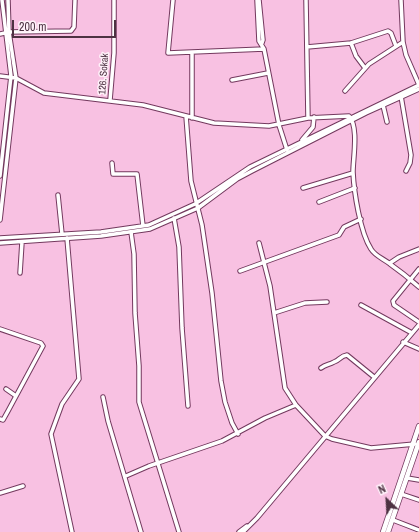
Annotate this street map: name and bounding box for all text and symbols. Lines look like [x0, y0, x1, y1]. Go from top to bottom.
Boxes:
scale bar [14, 12, 118, 38]
text: 200 m [19, 19, 46, 35]
street label: 126. Sokak [97, 53, 111, 95]
north arrow [367, 480, 407, 520]
text: N [376, 481, 388, 497]

